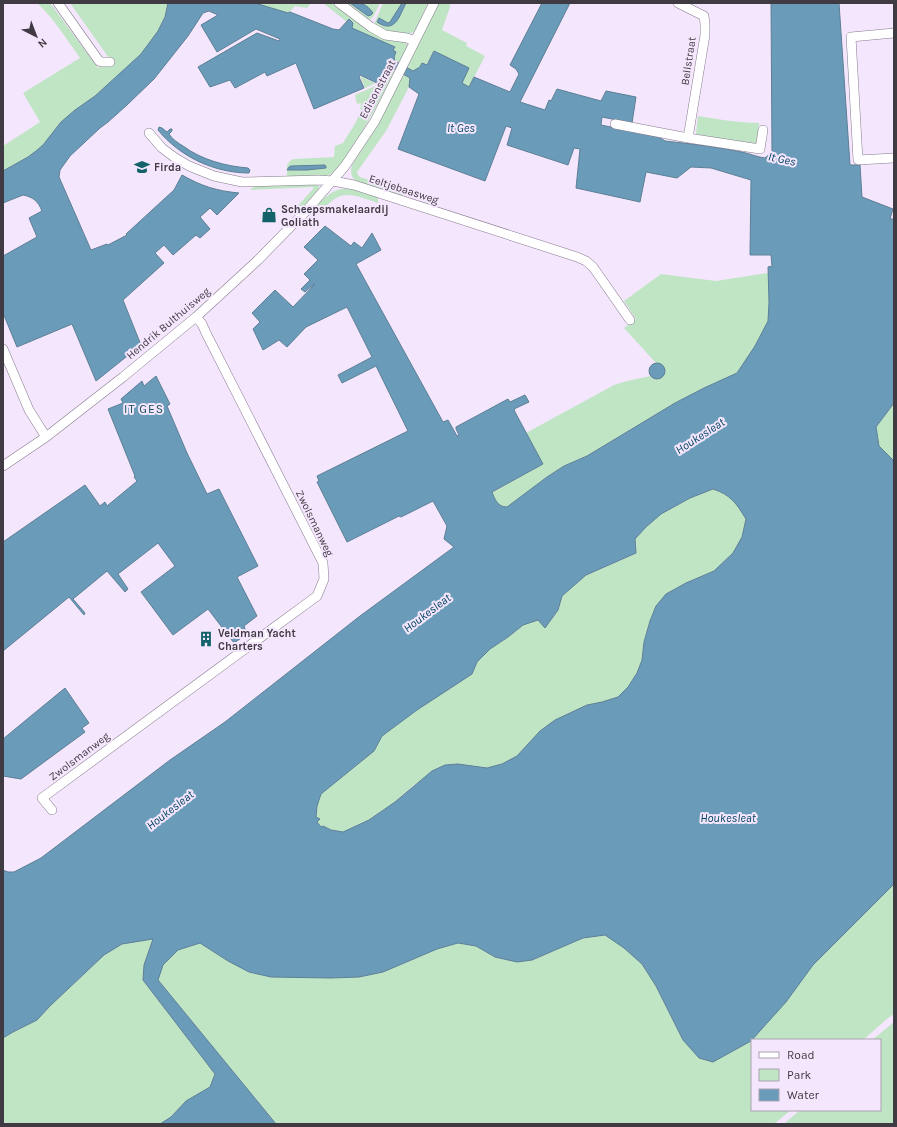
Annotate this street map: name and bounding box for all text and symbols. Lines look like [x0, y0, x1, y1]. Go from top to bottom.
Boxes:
north arrow [16, 16, 56, 56]
text: N [35, 36, 50, 51]
street label: Bellstraat [678, 36, 699, 86]
street label: Edisonstraat [357, 58, 398, 121]
water label: It Ges [447, 121, 475, 135]
water label: It Ges [767, 149, 797, 169]
school or university icon: Firda [133, 158, 151, 176]
place label: Firda [154, 161, 181, 174]
street label: Eeltjebaasweg [367, 172, 441, 207]
place label: Scheepsmakelaardij Goliath [281, 203, 389, 229]
shop icon: Scheepsmakelaardij Goliath [260, 206, 278, 224]
street label: Hendrik Bulthuisweg [124, 284, 213, 362]
district label: IT GES [124, 402, 164, 416]
water label: Houkesleat [673, 414, 728, 457]
street label: Zwolsmanweg [293, 488, 337, 559]
water label: Houkesleat [401, 590, 454, 635]
place label: Veldman Yacht Charters [218, 627, 296, 653]
building icon: Veldman Yacht Charters [197, 630, 215, 648]
street label: Zwolsmanweg [47, 729, 113, 783]
water label: Houkesleat [144, 787, 197, 833]
water label: Houkesleat [700, 811, 757, 825]
legend [751, 1039, 881, 1111]
text: Road [787, 1048, 815, 1062]
text: Park [787, 1068, 812, 1082]
text: Water [787, 1088, 820, 1102]

